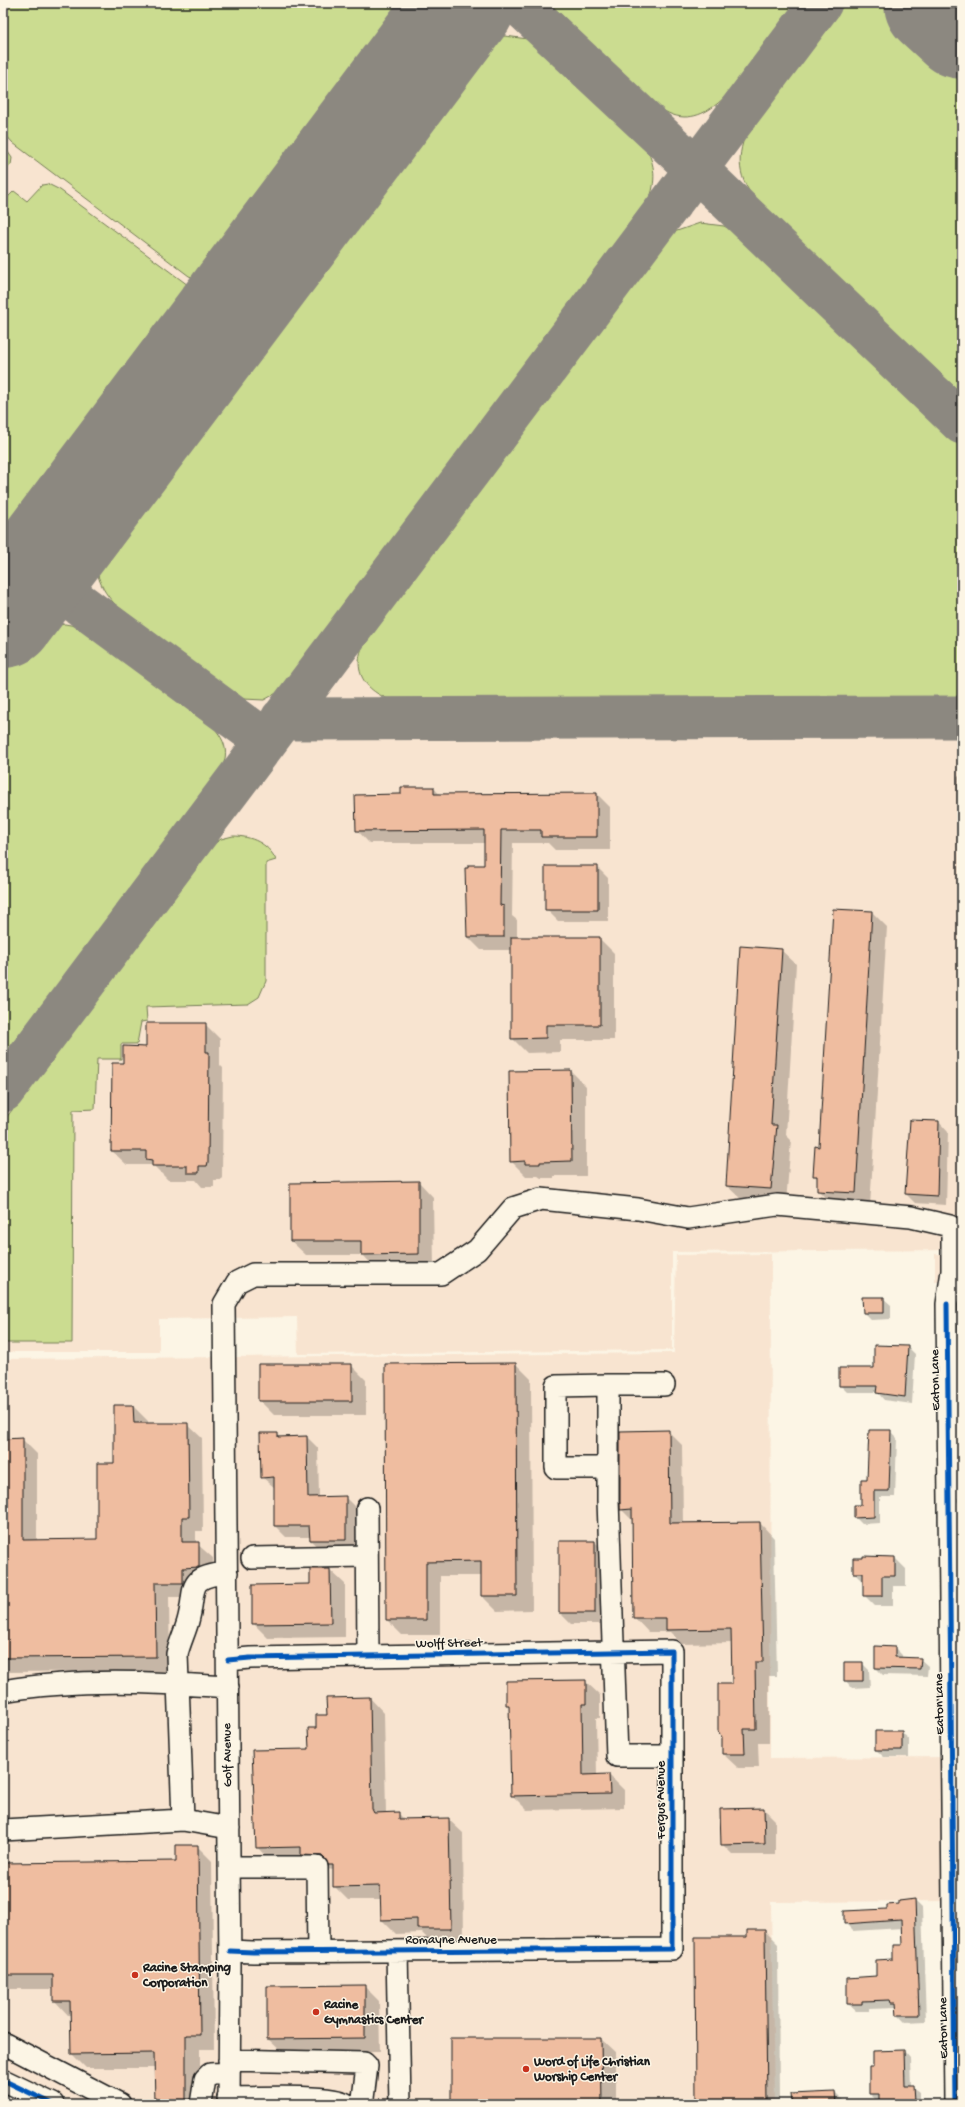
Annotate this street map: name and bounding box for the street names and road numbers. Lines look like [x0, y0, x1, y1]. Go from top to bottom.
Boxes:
street label: Eaton Lane [928, 1349, 944, 1411]
street label: Wolff Street [416, 1636, 484, 1652]
street label: Eaton Lane [932, 1673, 948, 1735]
street label: Golf Avenue [220, 1723, 236, 1787]
street label: Fergus Avenue [654, 1761, 669, 1840]
street label: Romayne Avenue [405, 1933, 497, 1948]
street label: Eaton Lane [936, 1997, 952, 2059]

